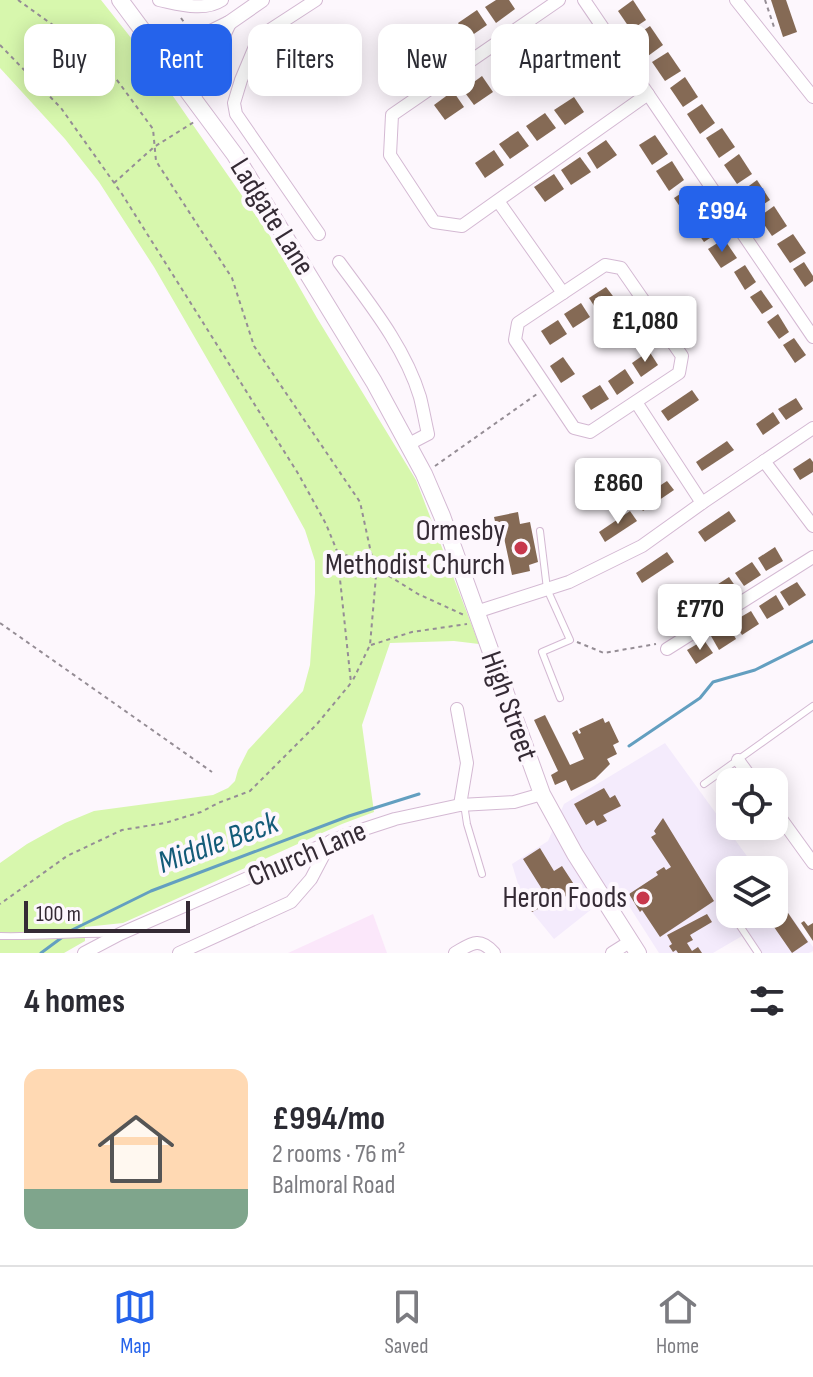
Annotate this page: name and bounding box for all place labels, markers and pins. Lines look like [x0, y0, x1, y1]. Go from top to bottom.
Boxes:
pin: £994 [675, 186, 769, 254]
pin: £1,080 [580, 296, 710, 364]
pin: £860 [571, 458, 665, 526]
place label: Ormesby Methodist Church [325, 513, 505, 583]
marker: Ormesby Methodist Church [512, 539, 530, 557]
pin: £770 [653, 584, 747, 652]
place label: Heron Foods [502, 880, 627, 916]
marker: Heron Foods [634, 889, 652, 907]

